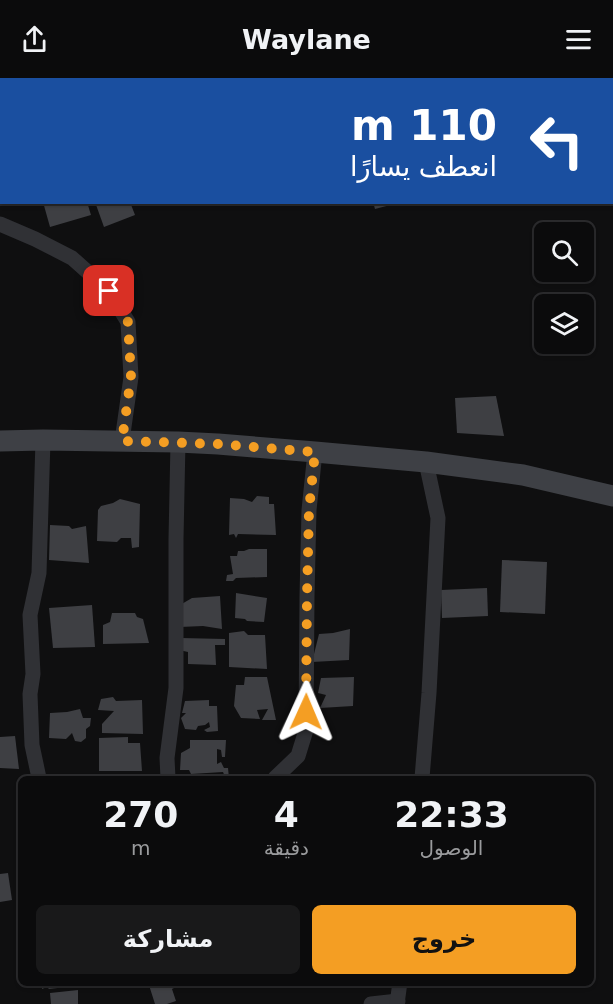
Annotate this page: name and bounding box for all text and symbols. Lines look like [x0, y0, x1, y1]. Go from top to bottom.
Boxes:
icon: share [18, 23, 51, 56]
icon: menu [562, 23, 595, 56]
text: Waylane [242, 24, 371, 55]
text: 110 m [351, 101, 497, 150]
icon: left [518, 102, 596, 180]
text: انعطف يسارًا [350, 151, 497, 182]
map controls [534, 222, 594, 354]
button: search [534, 222, 594, 282]
pin [83, 265, 134, 316]
icon: arrive [92, 274, 125, 307]
button: layers [534, 294, 594, 354]
position arrow [274, 680, 338, 744]
text: 270 [103, 794, 178, 835]
text: 4 [274, 794, 299, 835]
text: 22:33 [394, 794, 509, 835]
text: m [131, 836, 151, 860]
text: دقيقة [264, 836, 309, 860]
text: الوصول [420, 836, 483, 860]
button: مشاركة [36, 905, 300, 974]
button: خروج [312, 905, 576, 974]

